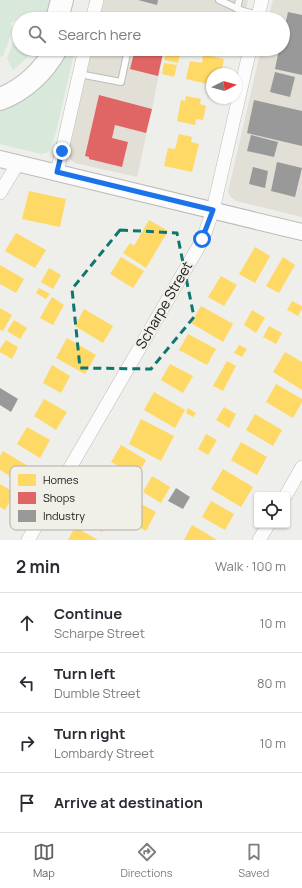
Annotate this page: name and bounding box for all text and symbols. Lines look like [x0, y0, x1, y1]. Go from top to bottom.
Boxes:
search box [12, 12, 290, 56]
icon: search [26, 23, 48, 45]
text: Search here [58, 24, 141, 45]
north arrow [206, 68, 242, 104]
route end [53, 142, 71, 160]
route start [193, 230, 211, 248]
street label: Scharpe Street [131, 257, 196, 352]
legend [10, 466, 142, 530]
text: Homes [43, 472, 79, 487]
text: Shops [43, 490, 75, 505]
map controls [254, 492, 290, 528]
button: locate [254, 492, 290, 528]
text: Industry [43, 508, 85, 523]
text: 2 min [16, 555, 60, 578]
text: Walk · 100 m [215, 557, 286, 575]
text: Continue [54, 603, 122, 624]
icon: ahead [16, 612, 38, 634]
text: 10 m [259, 614, 286, 632]
text: Scharpe Street [54, 624, 145, 642]
text: Turn left [54, 663, 116, 684]
icon: left [16, 672, 38, 694]
text: 80 m [257, 674, 286, 692]
text: Dumble Street [54, 684, 141, 702]
text: Turn right [54, 723, 125, 744]
icon: right [16, 732, 38, 754]
text: 10 m [259, 734, 286, 752]
text: Lombardy Street [54, 744, 154, 762]
icon: arrive [16, 792, 38, 814]
text: Arrive at destination [54, 792, 203, 813]
tab: Map [33, 841, 55, 880]
tab: Directions [120, 841, 173, 880]
tab: Saved [238, 841, 269, 880]

